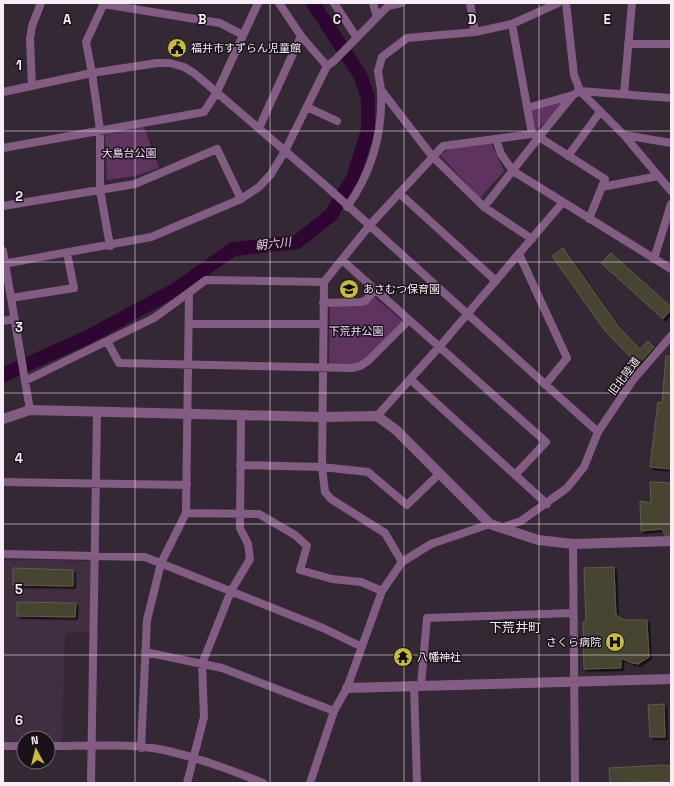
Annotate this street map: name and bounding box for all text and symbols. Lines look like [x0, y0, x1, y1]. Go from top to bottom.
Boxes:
text: A [63, 11, 72, 28]
text: B [198, 11, 207, 28]
text: C [333, 11, 341, 28]
text: D [468, 11, 477, 28]
text: E [603, 11, 611, 28]
public building icon: 福井市すずらん児童館 [166, 37, 188, 59]
place label: 福井市すずらん児童館 [191, 41, 301, 55]
text: 1 [16, 57, 22, 74]
park label: 大島台公園 [102, 146, 157, 160]
text: 2 [15, 188, 23, 205]
water label: 朝六川 [254, 234, 294, 254]
school or university icon: あさむつ保育園 [338, 278, 360, 300]
place label: あさむつ保育園 [363, 282, 440, 296]
text: 3 [15, 319, 23, 336]
park label: 下荒井公園 [329, 324, 384, 338]
street label: 旧北陸道 [605, 354, 643, 398]
text: 4 [15, 450, 23, 467]
text: 5 [15, 581, 23, 598]
district label: 下荒井町 [489, 619, 541, 636]
hospital icon: さくら病院 [604, 631, 626, 653]
place label: さくら病院 [546, 635, 601, 649]
temple icon: 八幡神社 [392, 646, 414, 668]
place label: 八幡神社 [417, 650, 461, 664]
text: 6 [15, 712, 23, 729]
north arrow [16, 730, 56, 770]
text: N [30, 733, 39, 747]

